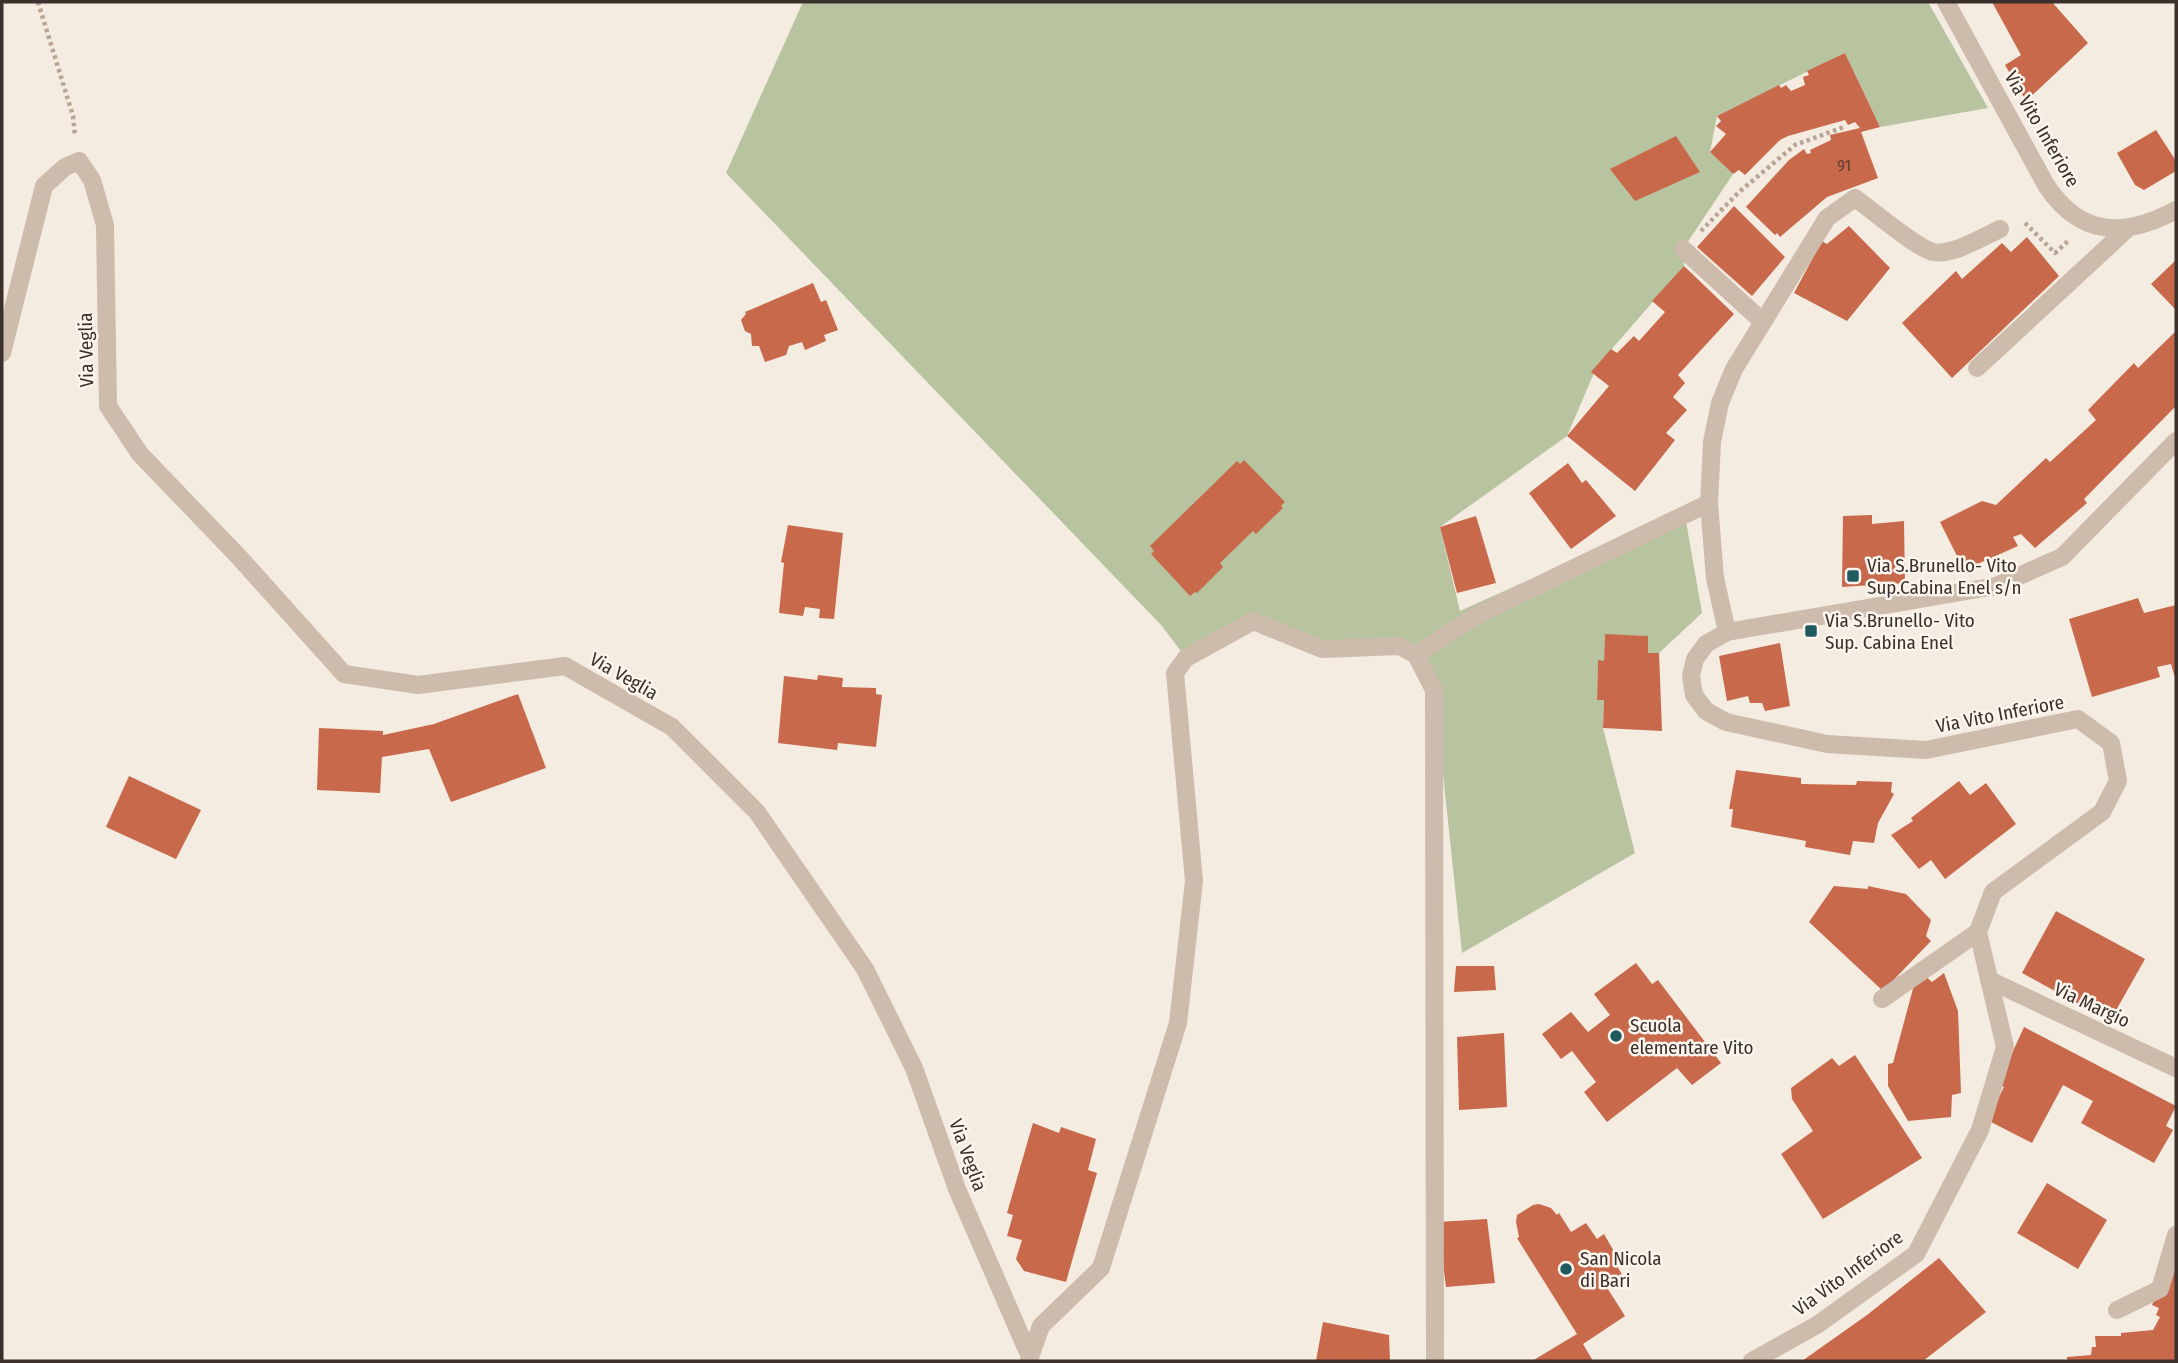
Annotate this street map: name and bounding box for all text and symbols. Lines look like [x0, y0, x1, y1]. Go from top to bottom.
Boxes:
street label: Via Vito Inferiore [2000, 67, 2084, 191]
house number: 91 [1837, 156, 1851, 175]
street label: Via Veglia [74, 312, 98, 388]
place label: Via S.Brunello- Vito Sup.Cabina Enel s/n [1867, 554, 2021, 599]
marker: Via S.Brunello- Vito Sup.Cabina Enel s/n [1845, 568, 1861, 584]
place label: Via S.Brunello- Vito Sup. Cabina Enel [1825, 609, 1975, 654]
marker: Via S.Brunello- Vito Sup. Cabina Enel [1803, 623, 1819, 639]
street label: Via Veglia [586, 647, 662, 705]
street label: Via Vito Inferiore [1934, 690, 2066, 738]
street label: Via Margio [2050, 977, 2134, 1033]
place label: Scuola elementare Vito [1630, 1014, 1753, 1059]
marker: Scuola elementare Vito [1608, 1028, 1624, 1044]
street label: Via Veglia [944, 1116, 992, 1194]
street label: Via Vito Inferiore [1789, 1225, 1907, 1321]
place label: San Nicola di Bari [1580, 1247, 1662, 1292]
marker: San Nicola di Bari [1558, 1261, 1574, 1277]

